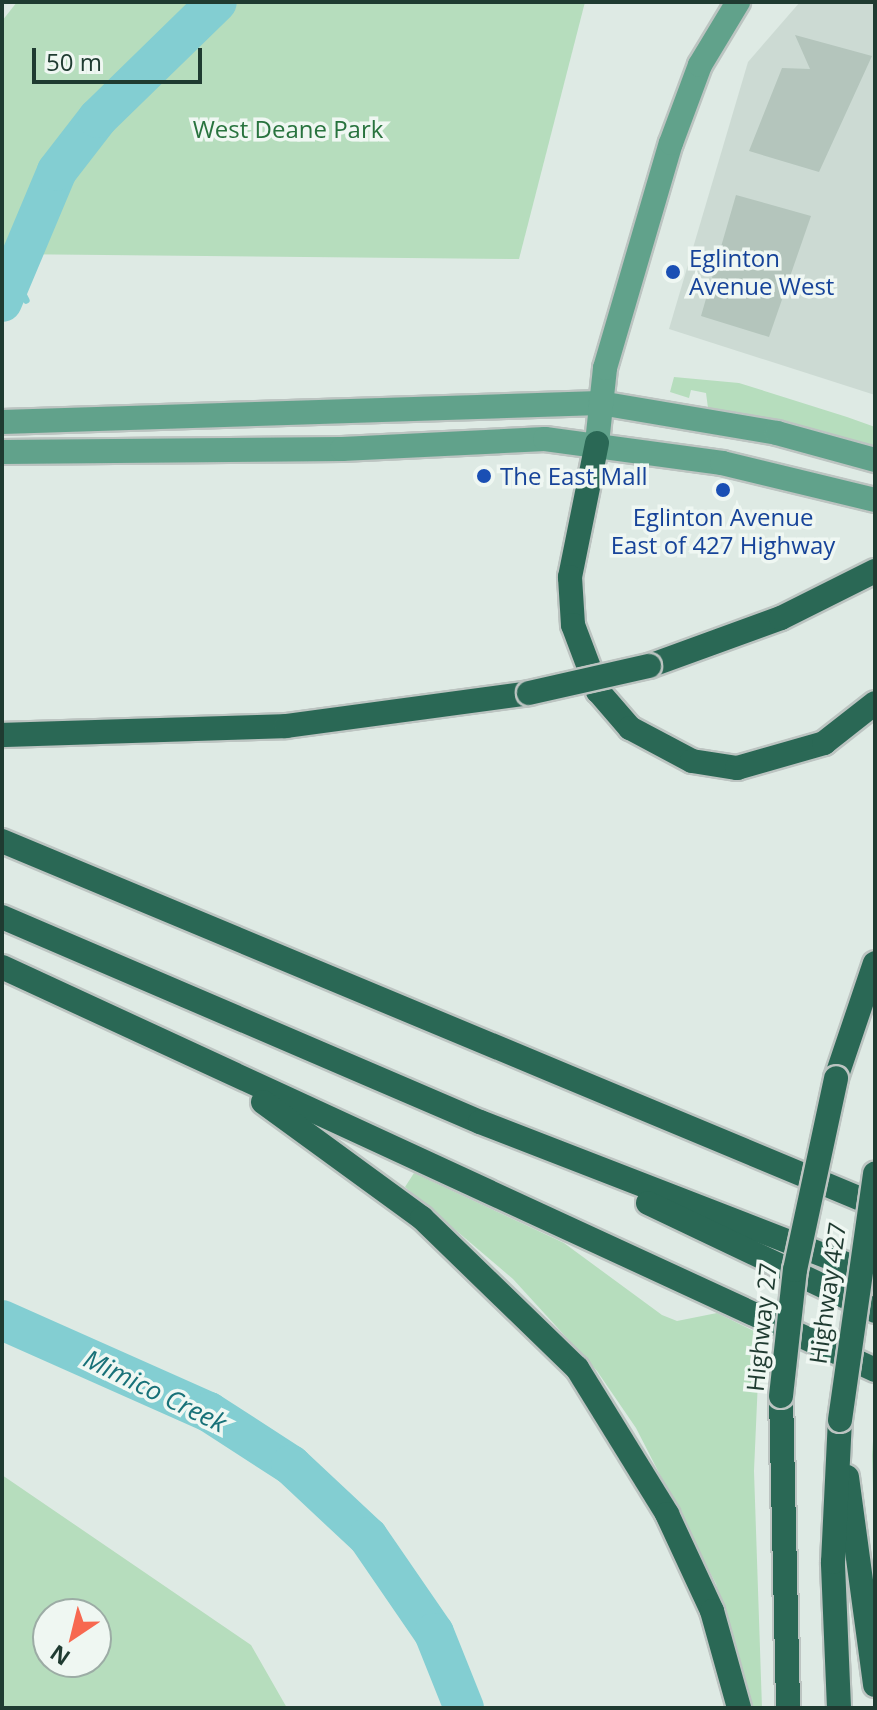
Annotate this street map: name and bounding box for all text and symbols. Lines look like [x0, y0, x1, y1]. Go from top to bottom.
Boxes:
scale bar [36, 32, 206, 82]
text: 50 m [46, 45, 102, 78]
park label: West Deane Park [193, 115, 383, 143]
place label: Eglinton Avenue West [689, 244, 834, 300]
marker: Eglinton Avenue West [664, 263, 682, 281]
place label: The East Mall [500, 462, 648, 490]
marker: The East Mall [475, 467, 493, 485]
marker: Eglinton Avenue East of 427 Highway [714, 481, 732, 499]
place label: Eglinton Avenue East of 427 Highway [611, 503, 835, 559]
street label: Highway 427 [803, 1220, 851, 1366]
street label: Highway 27 [740, 1261, 782, 1393]
water label: Mimico Creek [79, 1343, 231, 1439]
north arrow [32, 1598, 112, 1678]
text: N [43, 1639, 75, 1673]

